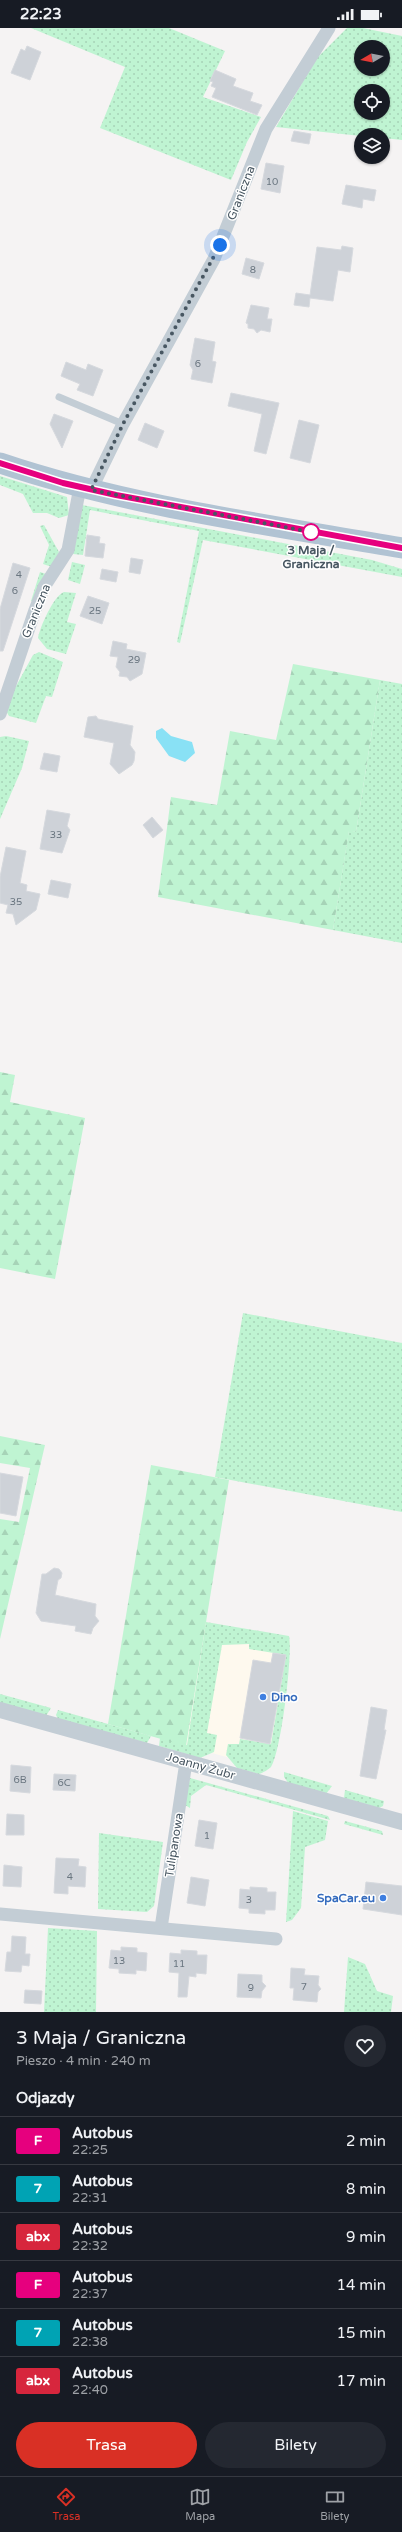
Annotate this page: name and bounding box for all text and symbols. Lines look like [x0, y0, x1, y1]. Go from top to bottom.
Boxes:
text: 22:23 [20, 5, 62, 23]
north arrow [354, 40, 390, 76]
map controls [354, 40, 390, 164]
button: locate [354, 84, 390, 120]
button: layers [354, 128, 390, 164]
street label: Graniczna [224, 164, 258, 222]
house number: 10 [266, 176, 278, 188]
your location [210, 235, 230, 255]
house number: 8 [250, 264, 256, 276]
house number: 6 [195, 358, 201, 370]
marker: 3 Maja / Graniczna [302, 523, 320, 541]
place label: 3 Maja / Graniczna [282, 543, 340, 571]
house number: 4 [16, 569, 22, 581]
street label: Graniczna [19, 582, 53, 640]
house number: 6 [12, 585, 18, 597]
house number: 25 [89, 605, 101, 617]
house number: 29 [128, 654, 140, 666]
house number: 33 [50, 829, 62, 841]
house number: 35 [10, 896, 22, 908]
place label: Dino [271, 1690, 297, 1704]
marker: Dino [258, 1692, 268, 1702]
street label: Joanny Żubr [165, 1750, 237, 1783]
house number: 6B [13, 1774, 27, 1786]
house number: 6C [57, 1777, 71, 1789]
street label: Tulipanowa [162, 1812, 186, 1878]
house number: 1 [204, 1830, 210, 1842]
house number: 4 [67, 1871, 73, 1883]
place label: SpaCar.eu [317, 1891, 375, 1906]
marker: SpaCar.eu [378, 1893, 388, 1903]
house number: 3 [246, 1894, 252, 1906]
house number: 13 [113, 1955, 125, 1967]
house number: 11 [173, 1958, 185, 1970]
house number: 7 [301, 1981, 307, 1993]
house number: 9 [248, 1982, 254, 1994]
button: heart [344, 2025, 386, 2067]
text: 3 Maja / Graniczna [16, 2027, 186, 2049]
text: Pieszo · 4 min · 240 m [16, 2053, 151, 2069]
text: Odjazdy [16, 2089, 75, 2107]
text: Autobus [72, 2124, 133, 2142]
text: F [34, 2132, 42, 2149]
text: 2 min [346, 2132, 386, 2150]
text: 22:25 [72, 2142, 108, 2158]
text: Autobus [72, 2172, 133, 2190]
text: 7 [34, 2180, 42, 2197]
text: 8 min [346, 2180, 386, 2198]
text: 22:31 [72, 2190, 108, 2206]
text: Autobus [72, 2220, 133, 2238]
text: abx [26, 2228, 50, 2245]
text: 9 min [346, 2228, 386, 2246]
text: 22:32 [72, 2238, 108, 2254]
text: Autobus [72, 2268, 133, 2286]
text: F [34, 2276, 42, 2293]
text: 14 min [337, 2276, 386, 2294]
text: 22:37 [72, 2286, 108, 2302]
text: Autobus [72, 2316, 133, 2334]
text: 7 [34, 2324, 42, 2341]
text: 15 min [337, 2324, 386, 2342]
text: 22:38 [72, 2334, 108, 2350]
text: Autobus [72, 2364, 133, 2382]
text: abx [26, 2372, 50, 2389]
text: 17 min [337, 2372, 386, 2390]
text: 22:40 [72, 2382, 108, 2398]
button: Trasa [16, 2422, 197, 2468]
button: Bilety [205, 2422, 386, 2468]
tab: Trasa [52, 2486, 80, 2523]
tab: Mapa [185, 2486, 215, 2523]
tab: Bilety [320, 2486, 350, 2523]

